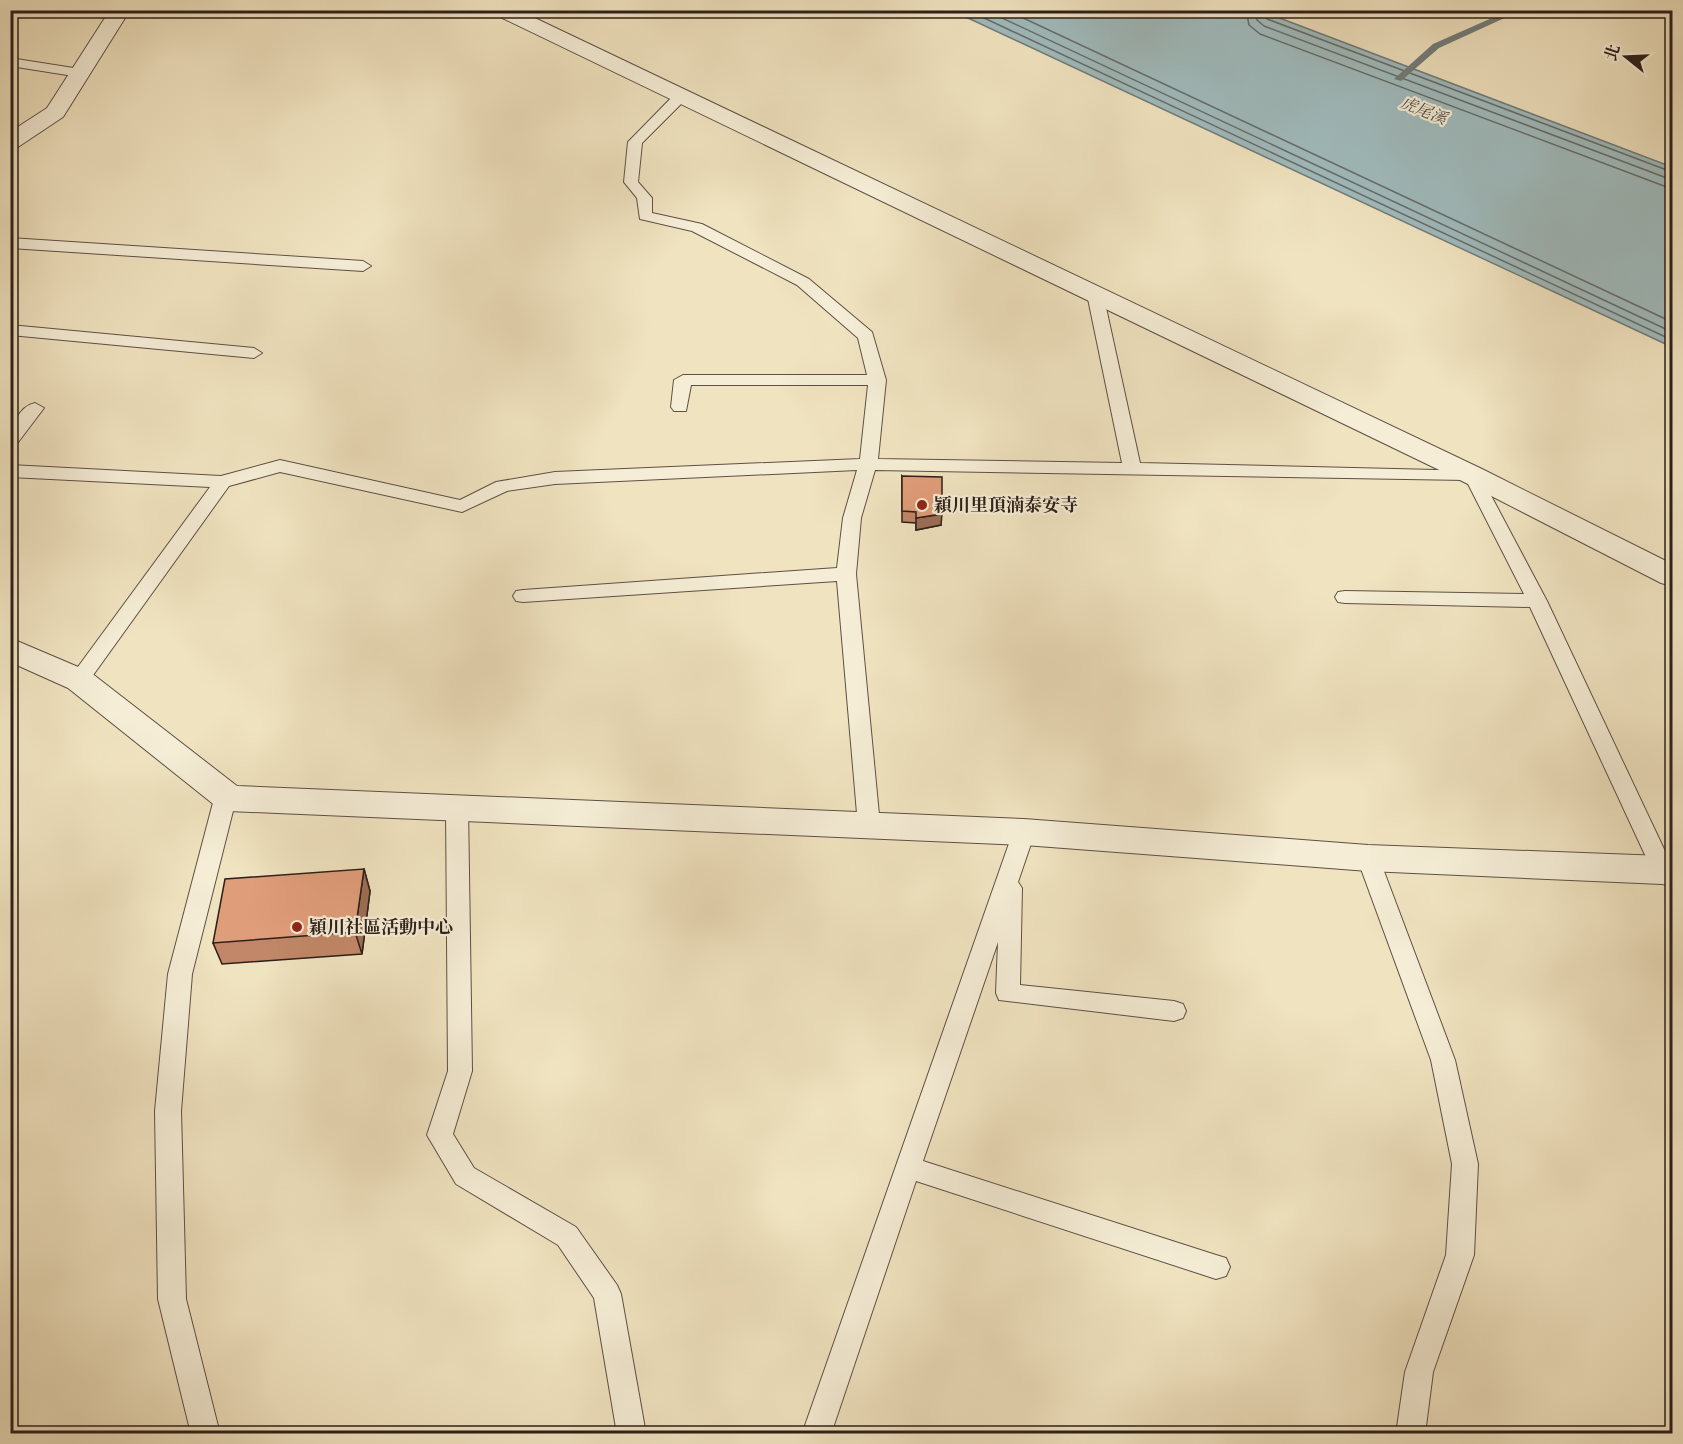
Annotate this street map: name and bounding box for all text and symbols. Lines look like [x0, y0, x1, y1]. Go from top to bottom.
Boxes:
north arrow [1596, 27, 1656, 87]
text: 北 [1600, 42, 1624, 63]
water label: 虎尾溪 [1398, 92, 1452, 129]
place label: 穎川里頂湳泰安寺 [934, 494, 1078, 516]
marker: 穎川里頂湳泰安寺 [915, 498, 929, 512]
place label: 穎川社區活動中心 [309, 916, 453, 938]
marker: 穎川社區活動中心 [290, 920, 304, 934]

